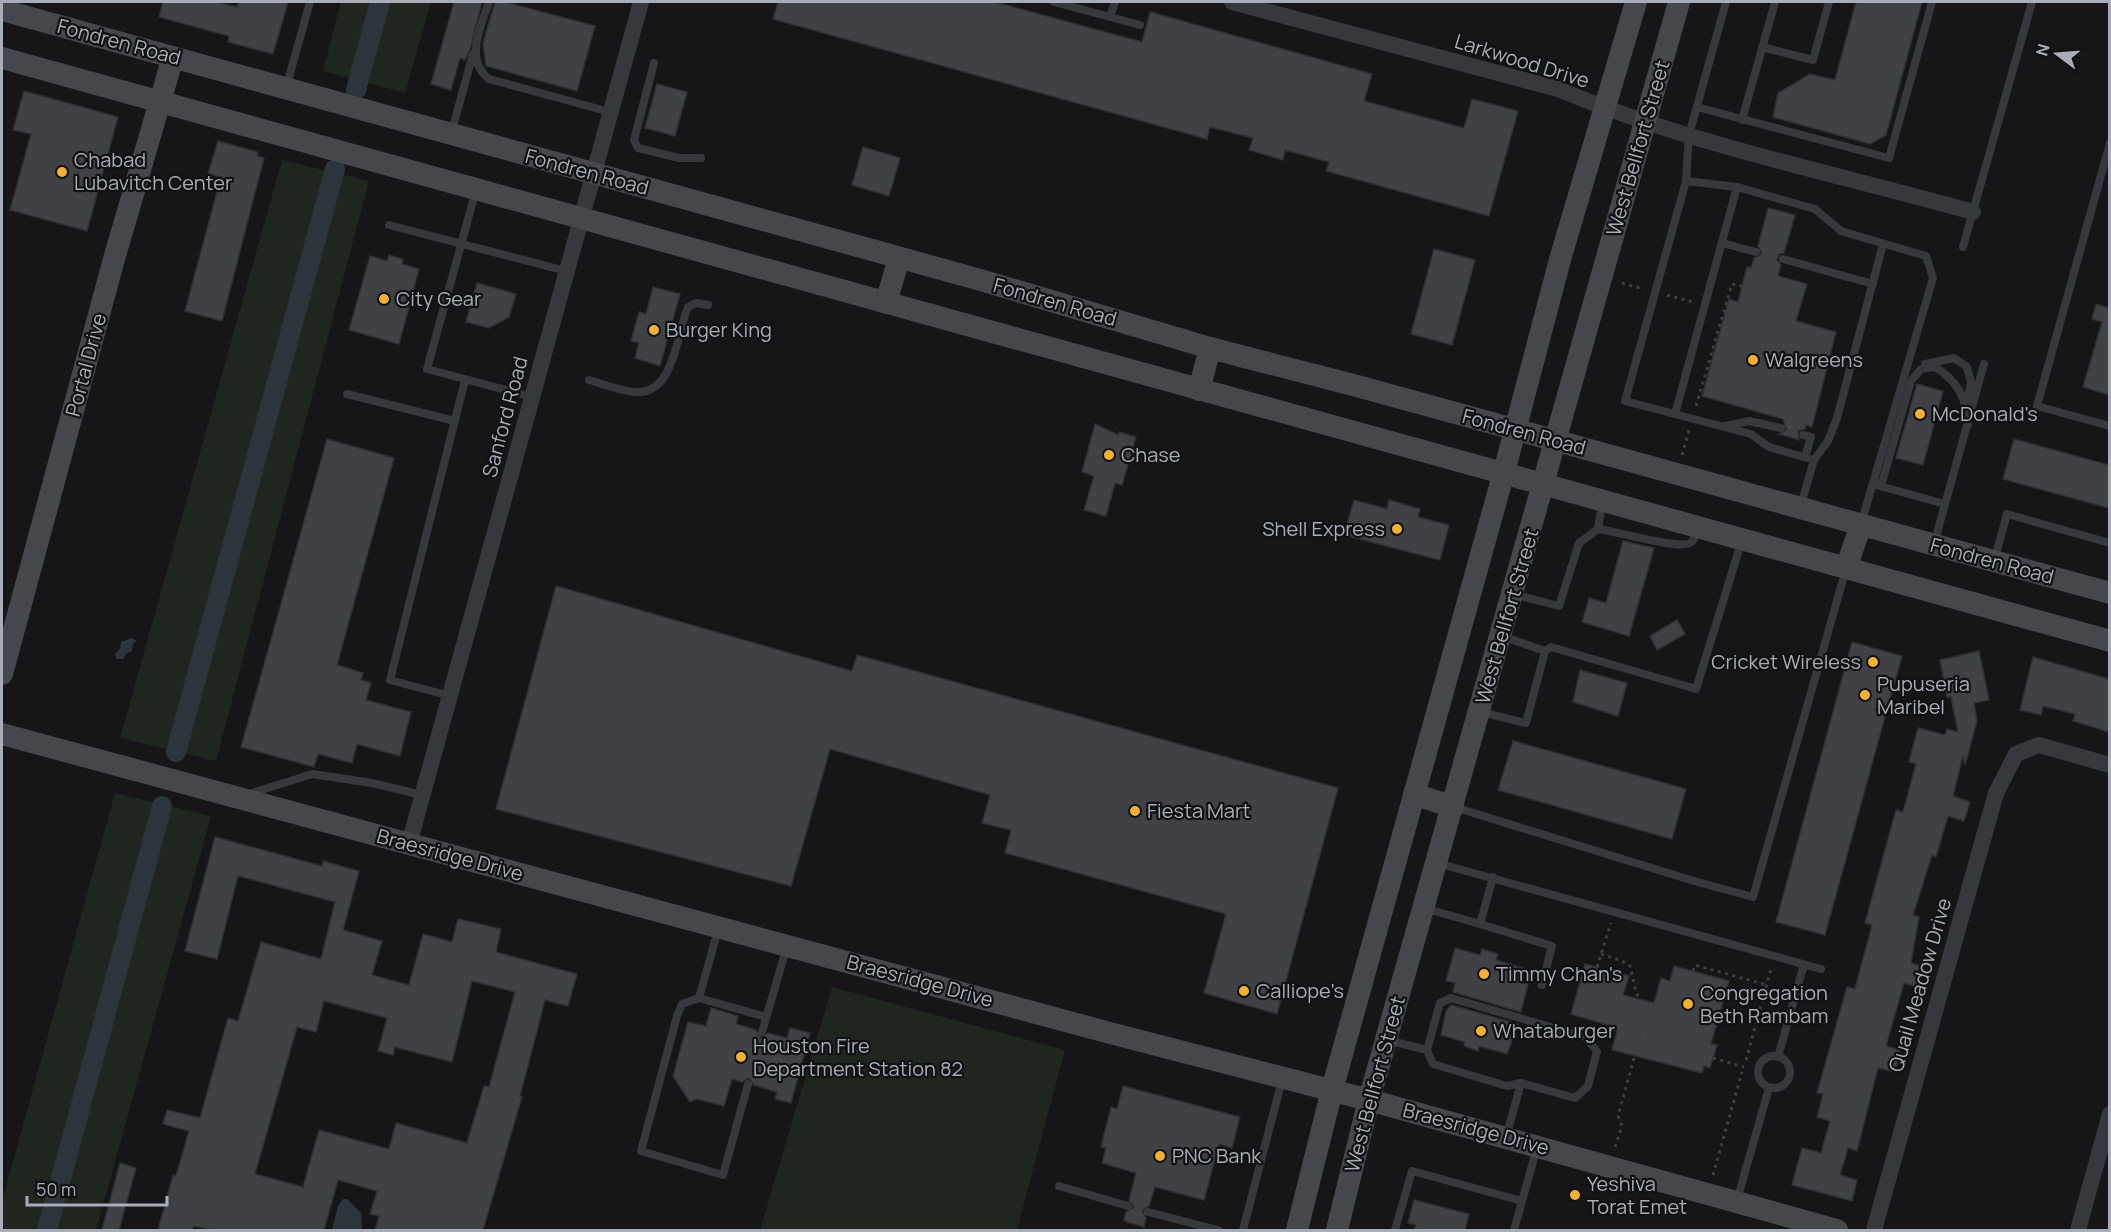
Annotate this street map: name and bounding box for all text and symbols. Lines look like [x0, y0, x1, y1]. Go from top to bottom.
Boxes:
street label: Fondren Road [54, 12, 184, 71]
north arrow [2027, 24, 2087, 84]
street label: Larkwood Drive [1451, 27, 1593, 94]
text: N [2030, 41, 2055, 58]
street label: West Bellfort Street [1600, 57, 1676, 239]
street label: Fondren Road [522, 142, 652, 201]
place label: Chabad Lubavitch Center [74, 146, 232, 196]
marker: Chabad Lubavitch Center [55, 165, 69, 179]
street label: Fondren Road [990, 271, 1120, 332]
place label: City Gear [396, 285, 481, 312]
marker: City Gear [377, 292, 391, 306]
street label: Portal Drive [59, 310, 112, 419]
place label: Burger King [666, 316, 772, 343]
marker: Burger King [647, 323, 661, 337]
place label: Walgreens [1765, 346, 1863, 373]
street label: Sanford Road [475, 353, 534, 480]
marker: Walgreens [1746, 353, 1760, 367]
place label: McDonald's [1932, 400, 2038, 427]
street label: Fondren Road [1459, 402, 1589, 461]
marker: McDonald's [1913, 407, 1927, 421]
place label: Chase [1121, 441, 1181, 468]
marker: Chase [1102, 448, 1116, 462]
place label: Shell Express [1262, 515, 1385, 542]
marker: Shell Express [1390, 522, 1404, 536]
street label: West Bellfort Street [1469, 525, 1545, 707]
street label: Fondren Road [1927, 531, 2057, 590]
place label: Cricket Wireless [1711, 648, 1861, 675]
marker: Cricket Wireless [1866, 655, 1880, 669]
place label: Pupuseria Maribel [1877, 670, 1970, 720]
marker: Pupuseria Maribel [1858, 688, 1872, 702]
place label: Fiesta Mart [1147, 797, 1250, 824]
marker: Fiesta Mart [1128, 804, 1142, 818]
street label: Braesridge Drive [374, 822, 526, 887]
street label: Quail Meadow Drive [1882, 895, 1957, 1075]
street label: Braesridge Drive [844, 948, 996, 1013]
place label: Timmy Chan's [1496, 960, 1622, 987]
marker: Timmy Chan's [1477, 967, 1491, 981]
place label: Calliope's [1256, 977, 1344, 1004]
place label: Congregation Beth Rambam [1700, 979, 1828, 1029]
marker: Calliope's [1237, 984, 1251, 998]
street label: West Bellfort Street [1338, 993, 1411, 1175]
marker: Congregation Beth Rambam [1681, 997, 1695, 1011]
place label: Whataburger [1493, 1017, 1615, 1044]
marker: Whataburger [1474, 1024, 1488, 1038]
place label: Houston Fire Department Station 82 [753, 1032, 963, 1082]
marker: Houston Fire Department Station 82 [734, 1050, 748, 1064]
street label: Braesridge Drive [1400, 1096, 1552, 1161]
place label: PNC Bank [1172, 1142, 1262, 1169]
marker: PNC Bank [1153, 1149, 1167, 1163]
scale bar [27, 1169, 166, 1207]
place label: Yeshiva Torat Emet [1587, 1170, 1687, 1220]
text: 50 m [36, 1177, 76, 1201]
marker: Yeshiva Torat Emet [1568, 1188, 1582, 1202]

